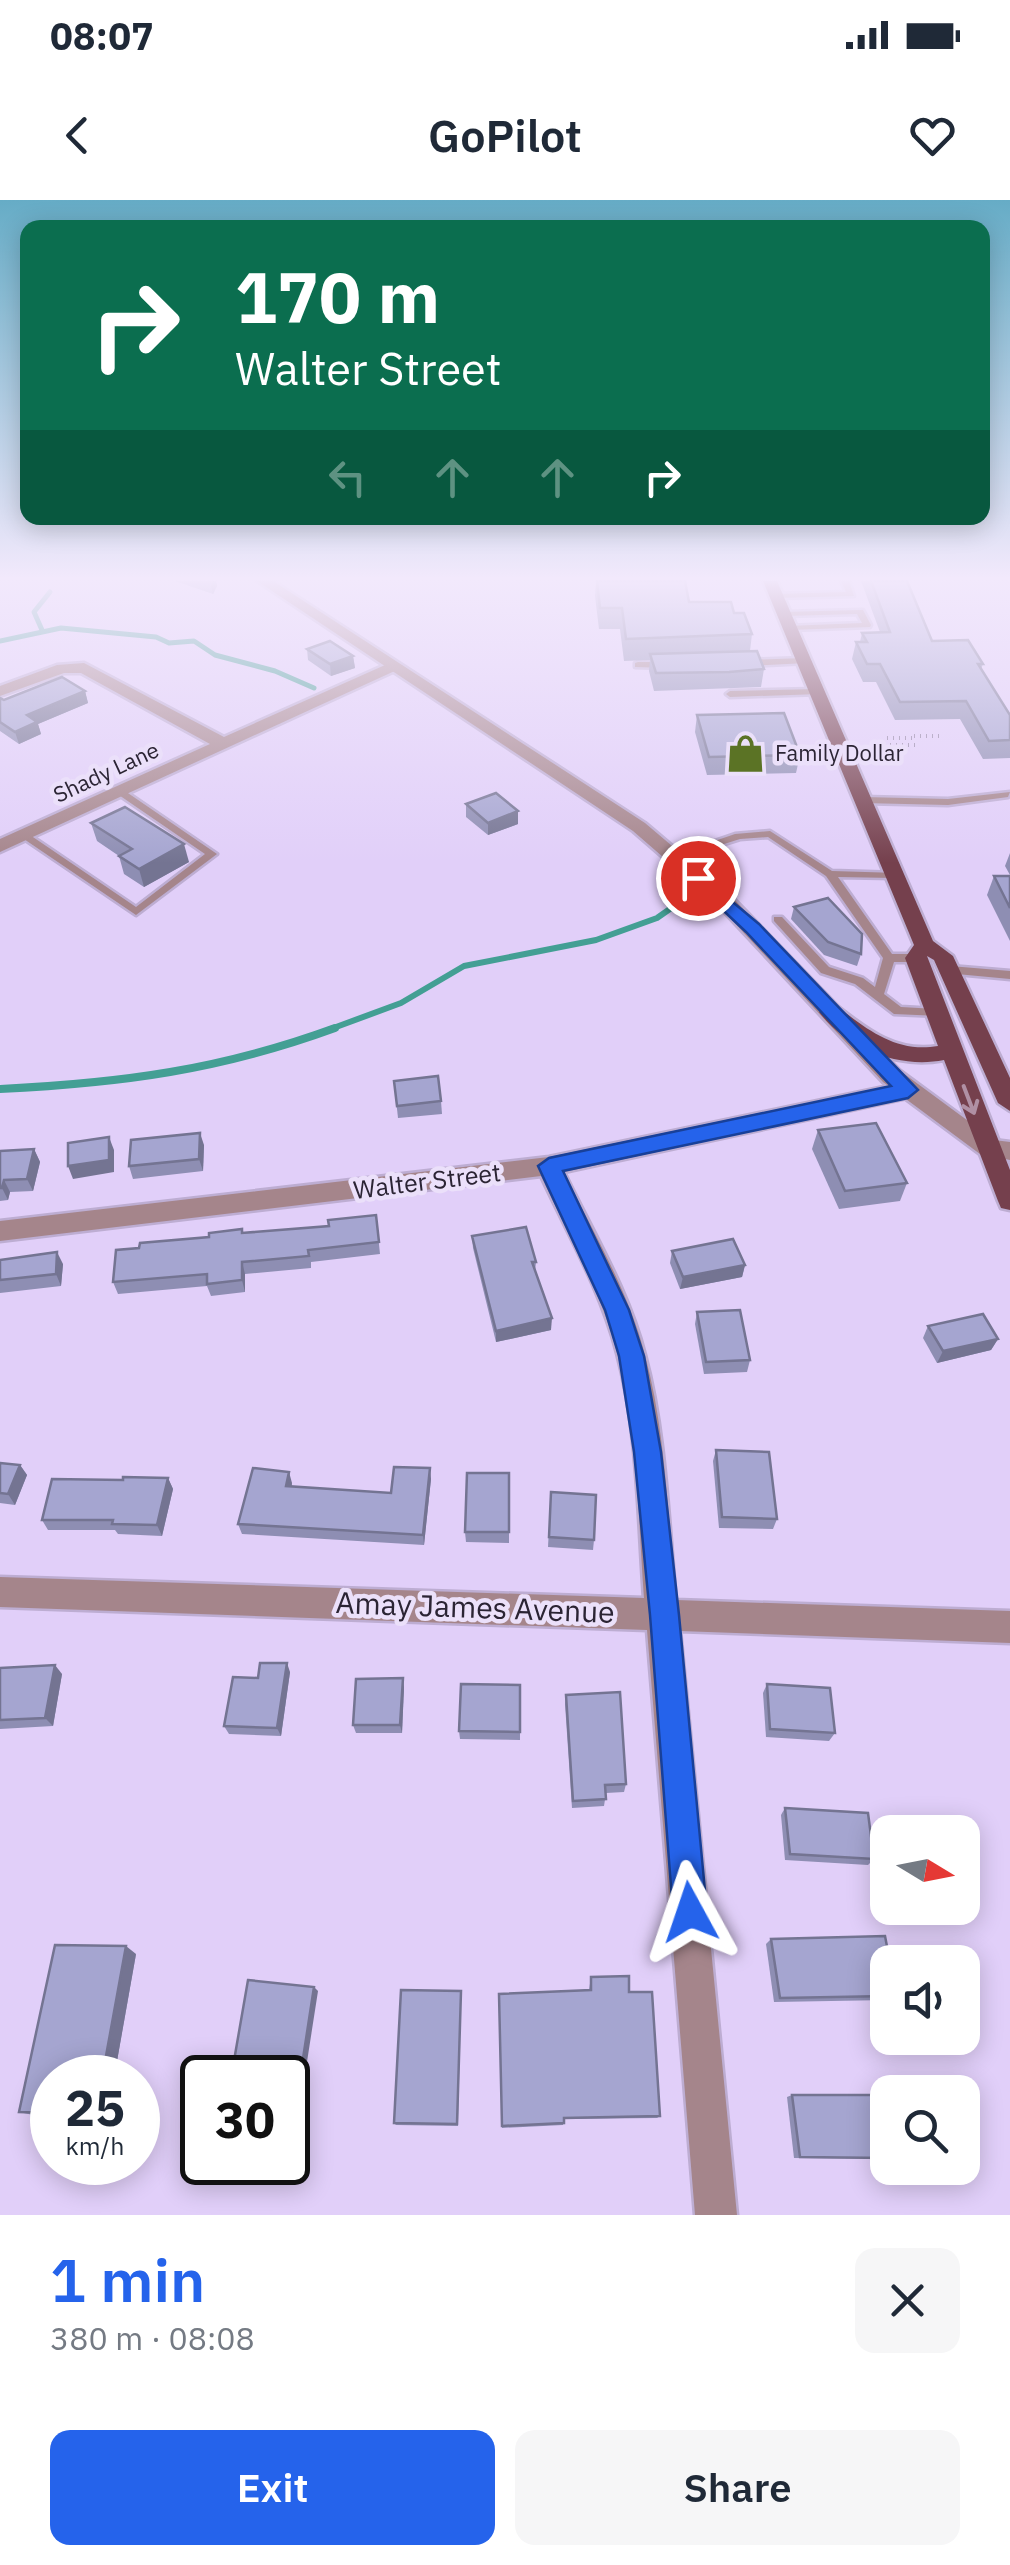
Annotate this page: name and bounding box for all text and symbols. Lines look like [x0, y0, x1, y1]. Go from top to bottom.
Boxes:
text: 08:07 [50, 11, 154, 60]
text: GoPilot [428, 106, 582, 164]
icon: back [50, 108, 105, 163]
icon: heart [905, 108, 960, 163]
text: 170 m [235, 251, 440, 342]
icon: right [70, 260, 200, 390]
text: Walter Street [235, 339, 502, 397]
icon: left [320, 450, 375, 505]
icon: ahead [425, 450, 480, 505]
icon: ahead [530, 450, 585, 505]
icon: right [635, 450, 690, 505]
shop icon: Family Dollar [724, 732, 766, 774]
street label: Shady Lane [48, 734, 163, 809]
place label: Family Dollar [775, 738, 904, 767]
pin [656, 836, 741, 921]
icon: arrive [671, 851, 726, 906]
one-way arrow [962, 1084, 980, 1115]
street label: Walter Street [351, 1155, 502, 1206]
street label: Amay James Avenue [335, 1582, 615, 1631]
north arrow [870, 1815, 980, 1925]
map controls [870, 1815, 980, 2185]
position arrow [638, 1860, 742, 1964]
button: sound [870, 1945, 980, 2055]
speed limit sign: 30 [180, 2055, 310, 2185]
text: 25 [65, 2075, 125, 2140]
button: search [870, 2075, 980, 2185]
text: km/h [66, 2129, 124, 2162]
text: 1 min [50, 2240, 205, 2319]
button: close [855, 2248, 960, 2353]
text: 380 m · 08:08 [50, 2317, 255, 2359]
button: Exit [50, 2430, 495, 2545]
button: Share [515, 2430, 960, 2545]

